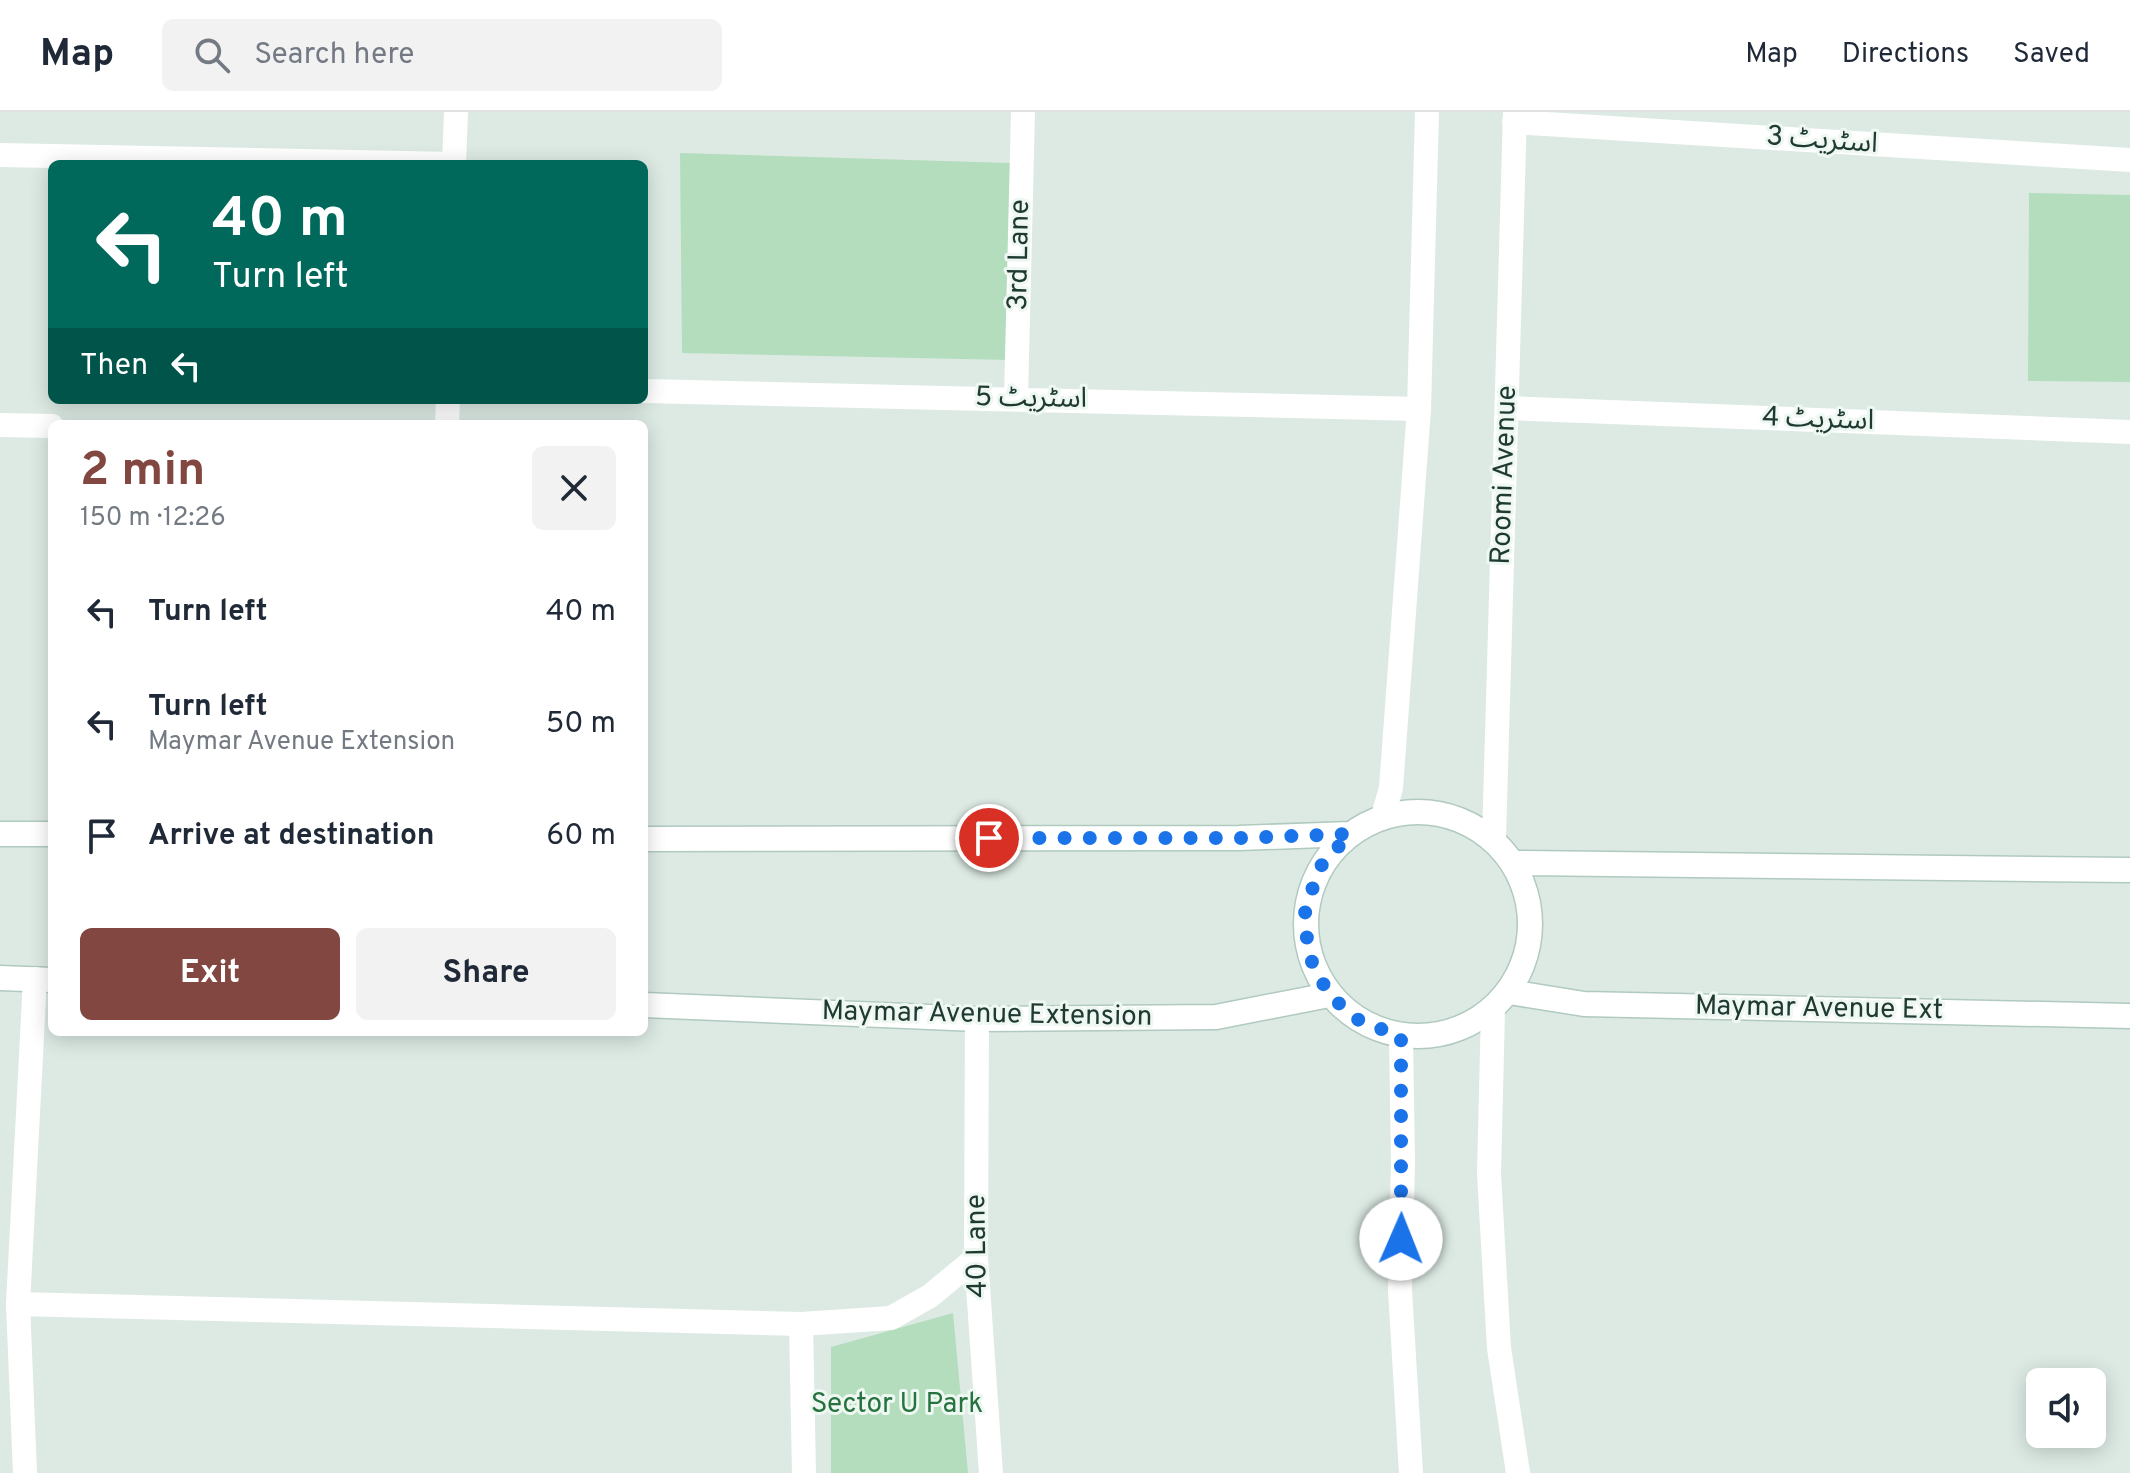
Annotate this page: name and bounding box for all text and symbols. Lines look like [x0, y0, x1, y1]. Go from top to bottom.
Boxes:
search box [162, 19, 722, 91]
text: Map [40, 31, 114, 80]
icon: search [190, 33, 234, 77]
text: Search here [254, 37, 414, 74]
text: Map [1745, 37, 1798, 73]
text: Directions [1842, 37, 1969, 73]
text: Saved [2013, 37, 2090, 73]
street label: اسٹریٹ 3 [1765, 119, 1879, 163]
text: 40 m [212, 186, 348, 256]
icon: left [80, 192, 184, 296]
street label: 3rd Lane [1001, 199, 1039, 311]
text: Turn left [212, 255, 349, 301]
icon: left [164, 344, 208, 388]
text: Then [80, 348, 148, 385]
street label: اسٹریٹ 5 [975, 380, 1087, 418]
street label: Roomi Avenue [1484, 385, 1526, 565]
street label: اسٹریٹ 4 [1761, 400, 1875, 440]
text: 2 min [80, 442, 205, 502]
button: close [532, 446, 616, 530]
text: 150 m · 12:26 [80, 502, 226, 535]
icon: left [80, 590, 124, 634]
text: Turn left [148, 594, 268, 631]
text: 40 m [546, 594, 616, 631]
text: Turn left [148, 689, 268, 726]
icon: left [80, 702, 124, 746]
text: 50 m [546, 706, 616, 743]
text: Maymar Avenue Extension [148, 726, 455, 759]
pin [955, 804, 1023, 872]
icon: arrive [80, 814, 124, 858]
icon: arrive [967, 816, 1011, 860]
text: Arrive at destination [148, 818, 434, 855]
text: 60 m [546, 818, 616, 855]
button: Exit [80, 928, 340, 1020]
button: Share [356, 928, 616, 1020]
street label: Maymar Avenue Ext [1694, 989, 1944, 1029]
street label: Maymar Avenue Extension [821, 994, 1153, 1036]
street label: 40 Lane [959, 1194, 997, 1298]
position arrow [1359, 1197, 1443, 1281]
map controls [2026, 1368, 2106, 1448]
button: sound [2026, 1368, 2106, 1448]
park label: Sector U Park [811, 1387, 983, 1423]

